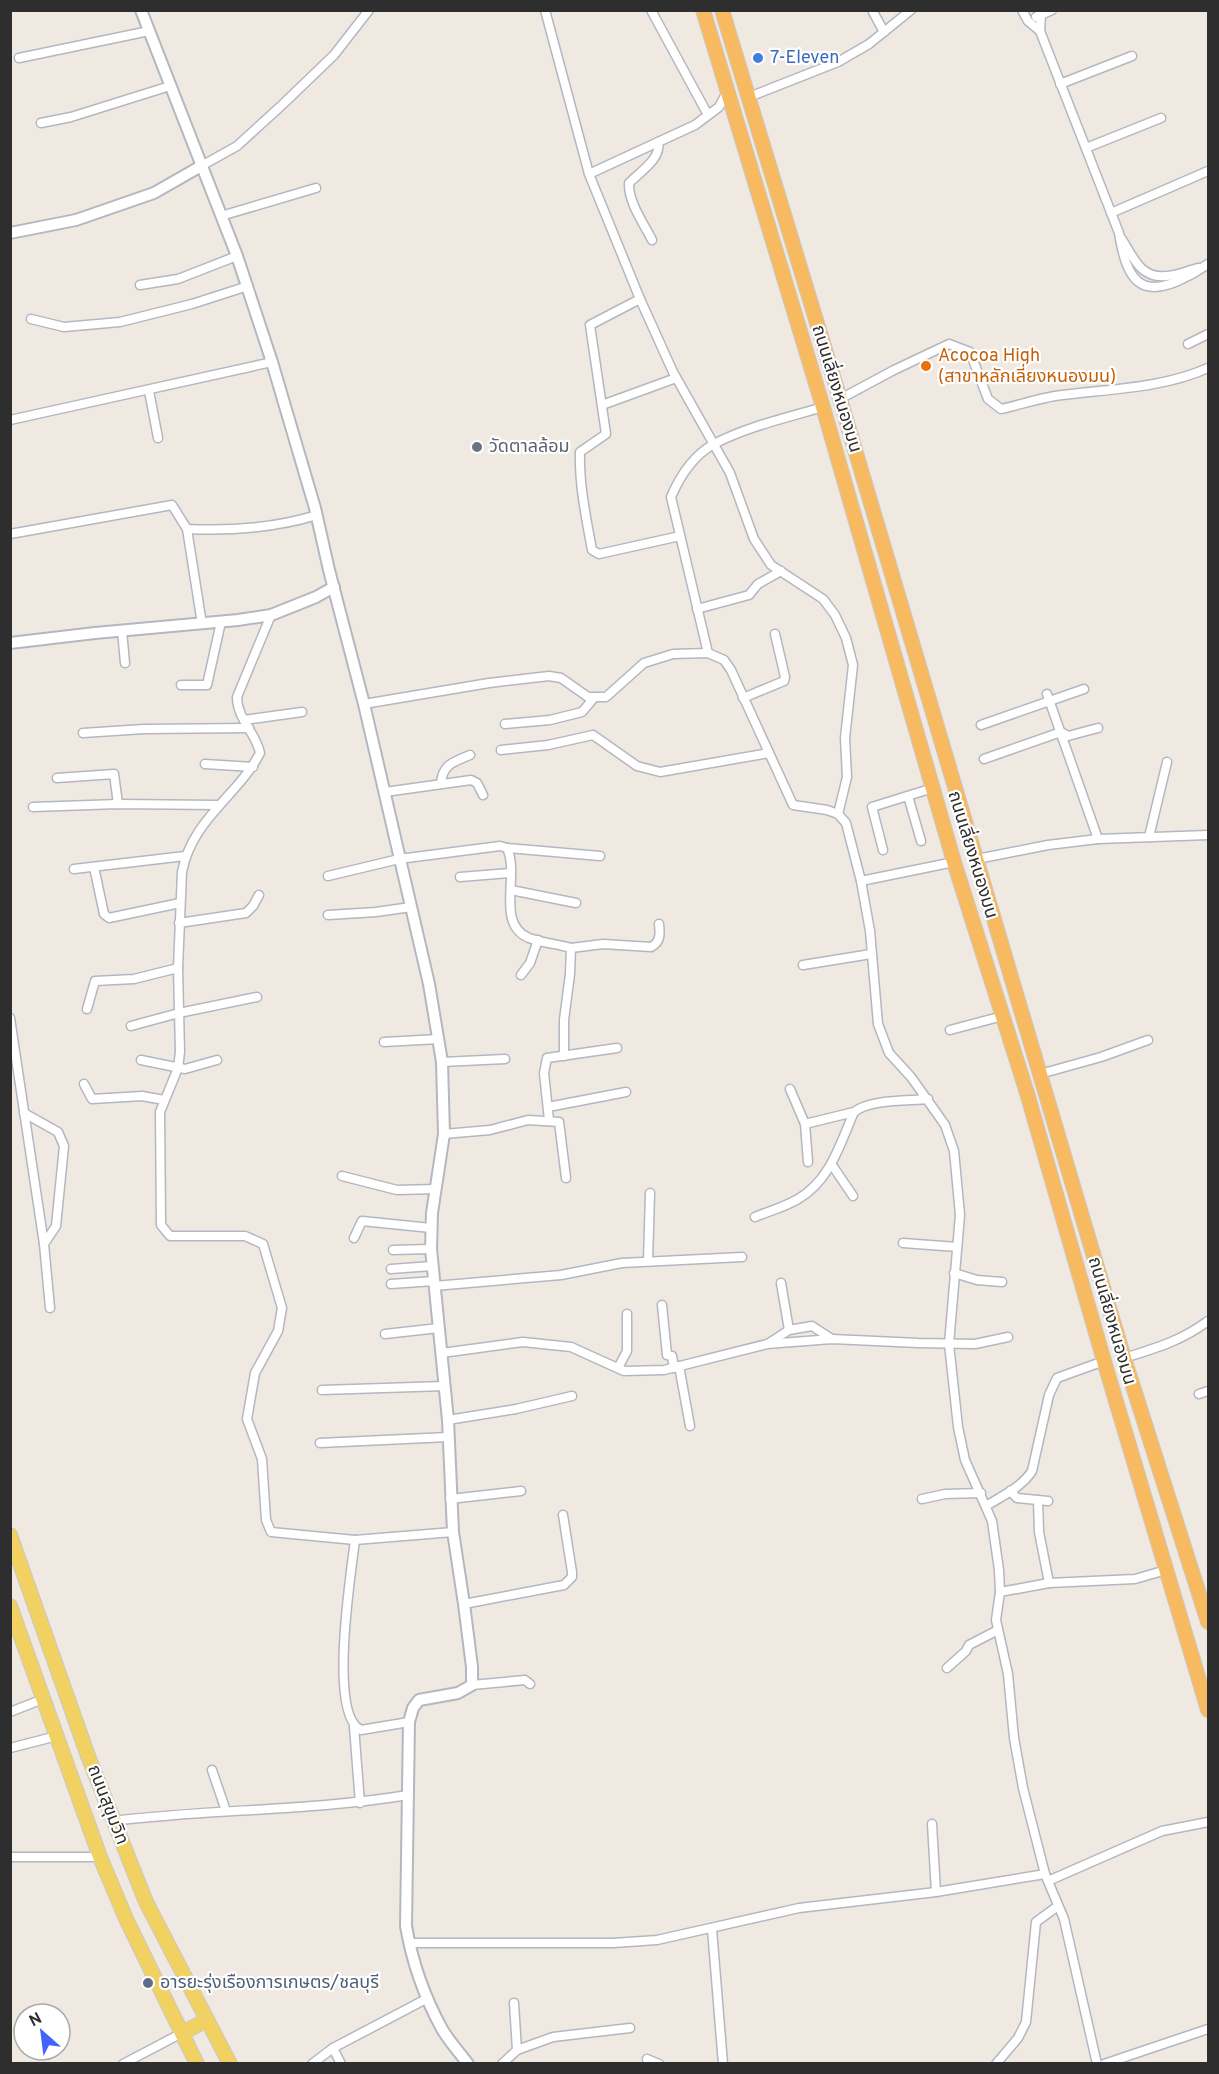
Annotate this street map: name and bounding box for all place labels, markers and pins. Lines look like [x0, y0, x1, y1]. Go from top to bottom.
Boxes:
place label: 7-Eleven [770, 47, 839, 70]
marker: 7-Eleven [751, 51, 765, 65]
place label: Acocoa High (สาขาหลักเลี่ยงหนองมน) [938, 345, 1116, 389]
marker: Acocoa High (สาขาหลักเลี่ยงหนองมน) [919, 359, 933, 373]
place label: วัดตาลล้อม [489, 436, 570, 459]
marker: วัดตาลล้อม [470, 440, 484, 454]
place label: อารยะรุ่งเรืองการเกษตร/ชลบุรี [160, 1972, 379, 1995]
marker: อารยะรุ่งเรืองการเกษตร/ชลบุรี [141, 1976, 155, 1990]

